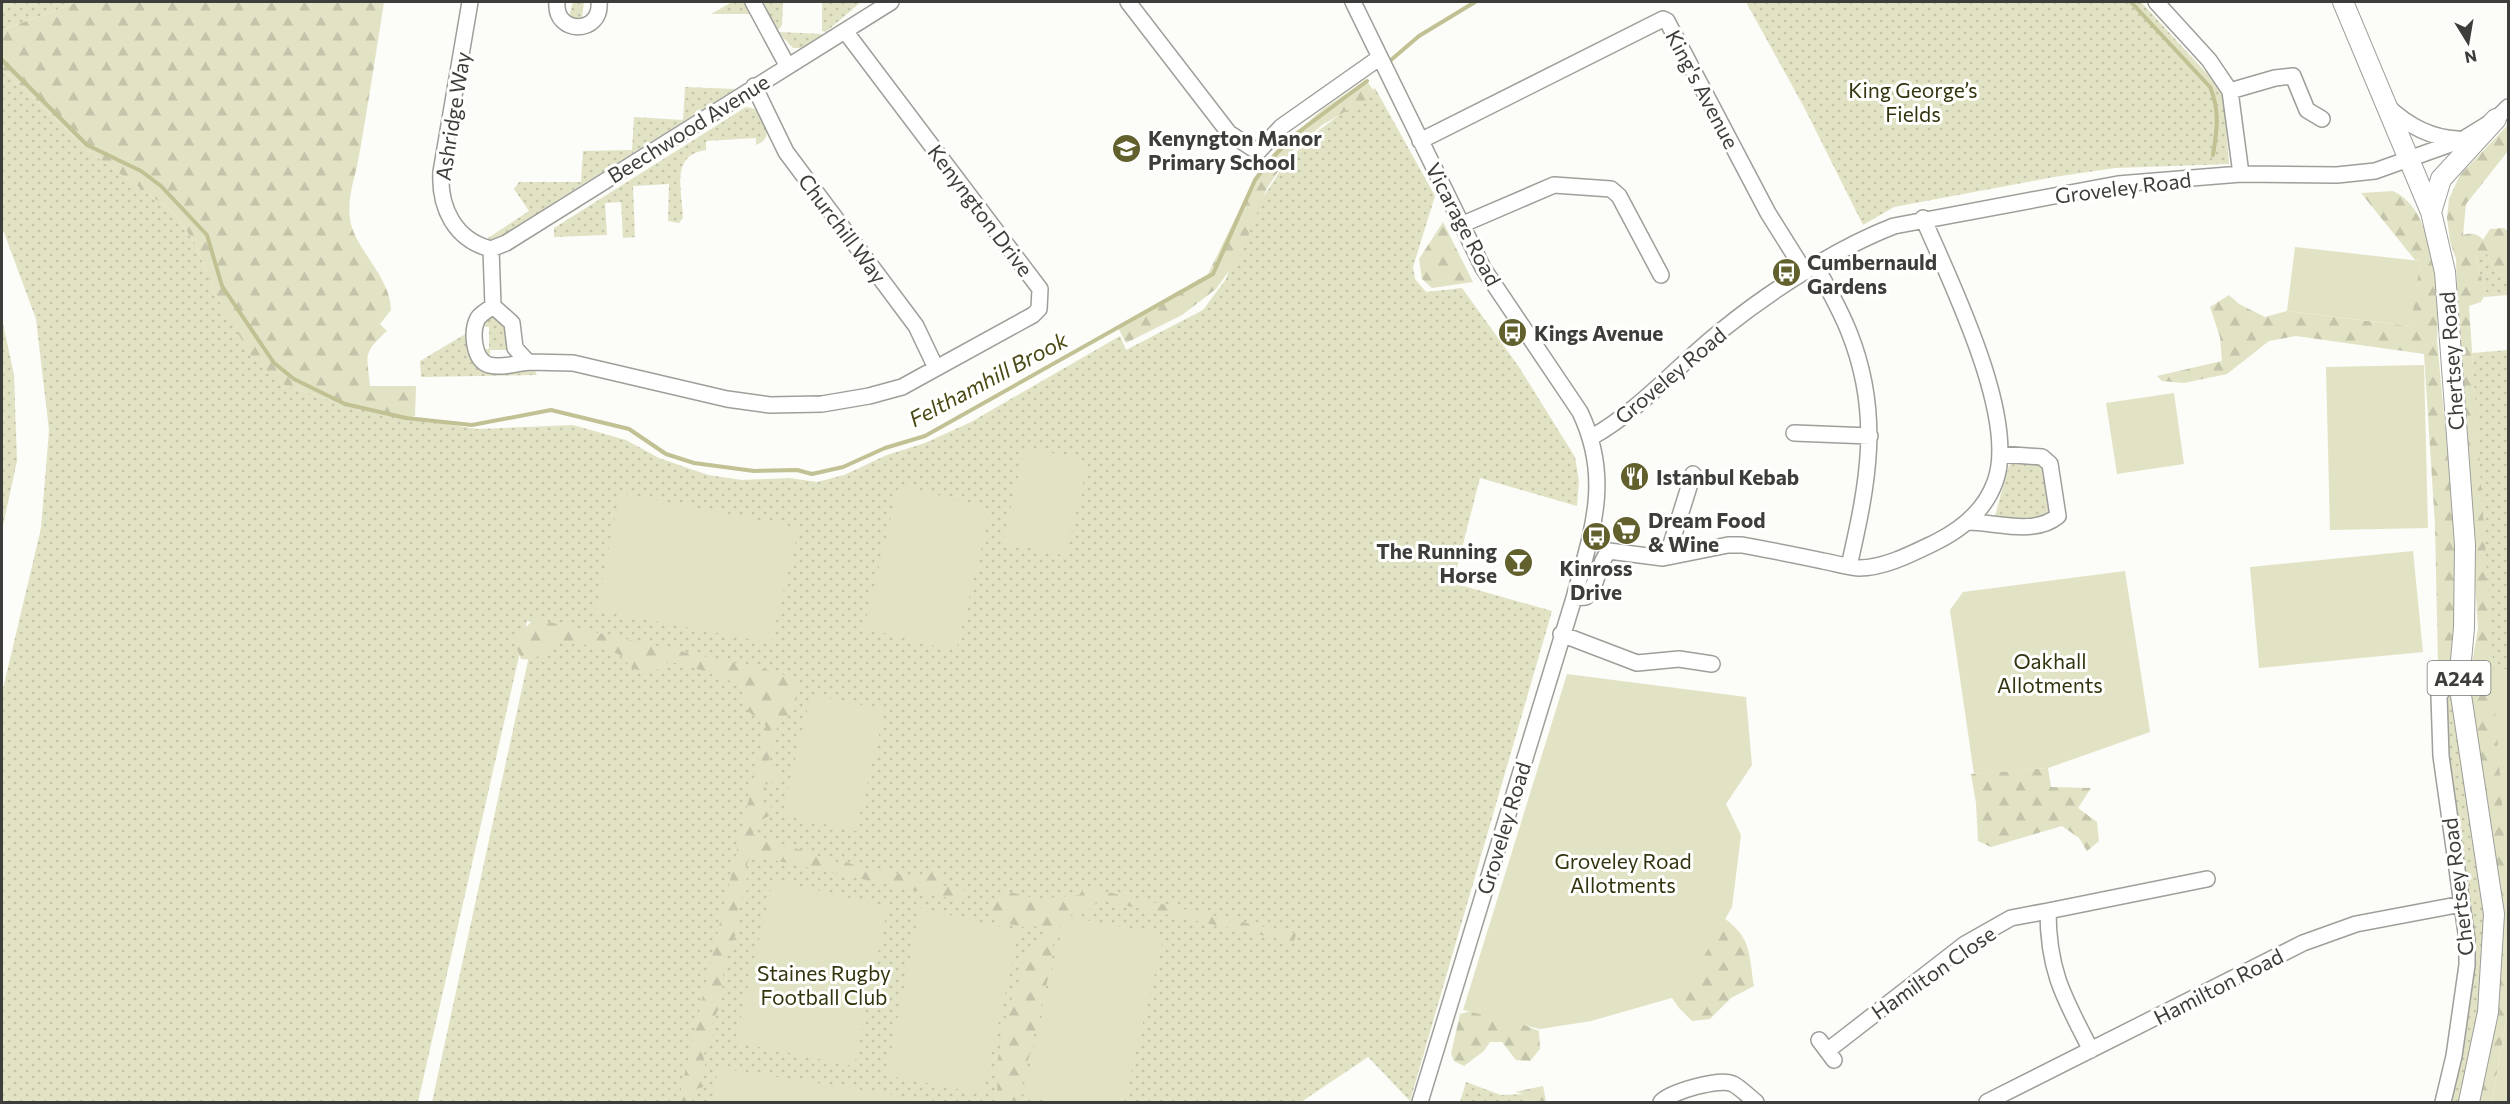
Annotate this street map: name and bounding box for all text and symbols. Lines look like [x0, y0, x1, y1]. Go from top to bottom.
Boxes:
north arrow [2438, 12, 2498, 72]
street label: King's Avenue [1661, 25, 1745, 153]
text: N [2463, 47, 2479, 68]
street label: Ashridge Way [429, 50, 475, 182]
street label: Beechwood Avenue [603, 68, 773, 188]
park label: King George’s Fields [1848, 77, 1978, 126]
place label: Kenyngton Manor Primary School [1148, 125, 1322, 174]
school or university icon: Kenyngton Manor Primary School [1111, 133, 1143, 165]
street label: Kenyngton Drive [923, 139, 1039, 281]
street label: Vicarage Road [1421, 158, 1507, 290]
street label: Groveley Road [2053, 166, 2193, 208]
street label: Churchill Way [794, 168, 892, 288]
place label: Cumbernauld Gardens [1807, 249, 1937, 298]
bus stop icon: Cumbernauld Gardens [1770, 257, 1802, 289]
street label: Chertsey Road [2434, 291, 2468, 431]
bus stop icon: Kings Avenue [1497, 316, 1529, 348]
place label: Kings Avenue [1534, 320, 1663, 345]
street label: Groveley Road [1609, 321, 1731, 429]
water label: Felthamhill Brook [904, 325, 1073, 432]
restaurant icon: Istanbul Kebab [1619, 460, 1651, 492]
place label: Istanbul Kebab [1656, 464, 1799, 489]
place label: Dream Food & Wine [1648, 507, 1766, 556]
supermarket icon: Dream Food & Wine [1611, 515, 1643, 547]
bus stop icon: Kinross Drive [1580, 520, 1612, 552]
place label: The Running Horse [1376, 538, 1497, 587]
bar icon: The Running Horse [1502, 546, 1534, 578]
place label: Kinross Drive [1560, 555, 1633, 604]
park label: Oakhall Allotments [1997, 648, 2103, 697]
road number: A244 [2428, 661, 2490, 695]
street label: Groveley Road [1471, 759, 1535, 897]
street label: Chertsey Road [2436, 817, 2478, 957]
park label: Groveley Road Allotments [1554, 848, 1692, 897]
street label: Hamilton Close [1866, 920, 2000, 1024]
street label: Hamilton Road [2149, 943, 2287, 1029]
park label: Staines Rugby Football Club [757, 960, 891, 1009]

